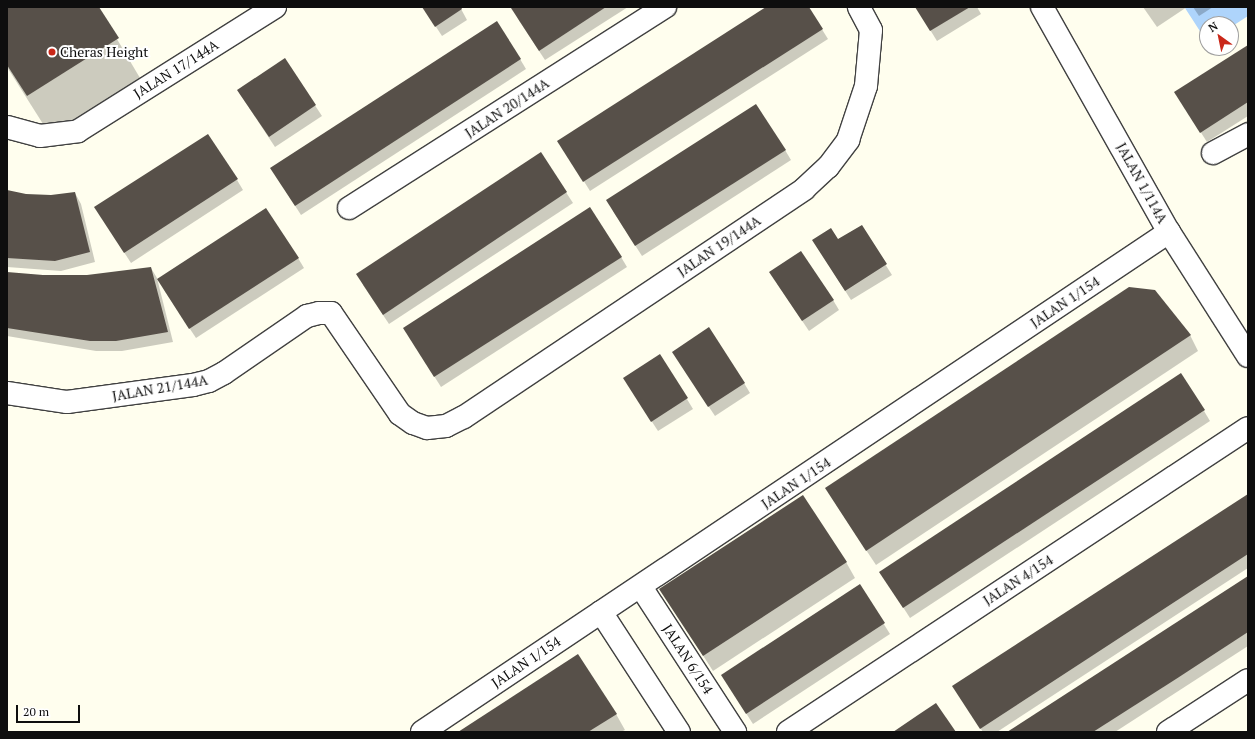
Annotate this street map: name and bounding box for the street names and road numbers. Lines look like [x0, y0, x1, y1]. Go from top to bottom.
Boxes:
street label: JALAN 17/144A [130, 36, 222, 102]
street label: JALAN 20/144A [462, 75, 552, 141]
street label: JALAN 1/114A [1113, 140, 1171, 226]
street label: JALAN 19/144A [674, 212, 764, 280]
street label: JALAN 1/154 [1027, 273, 1103, 331]
street label: JALAN 21/144A [111, 371, 209, 405]
street label: JALAN 1/154 [758, 454, 834, 512]
street label: JALAN 4/154 [980, 551, 1056, 609]
street label: JALAN 6/154 [659, 621, 717, 697]
street label: JALAN 1/154 [488, 633, 564, 691]

